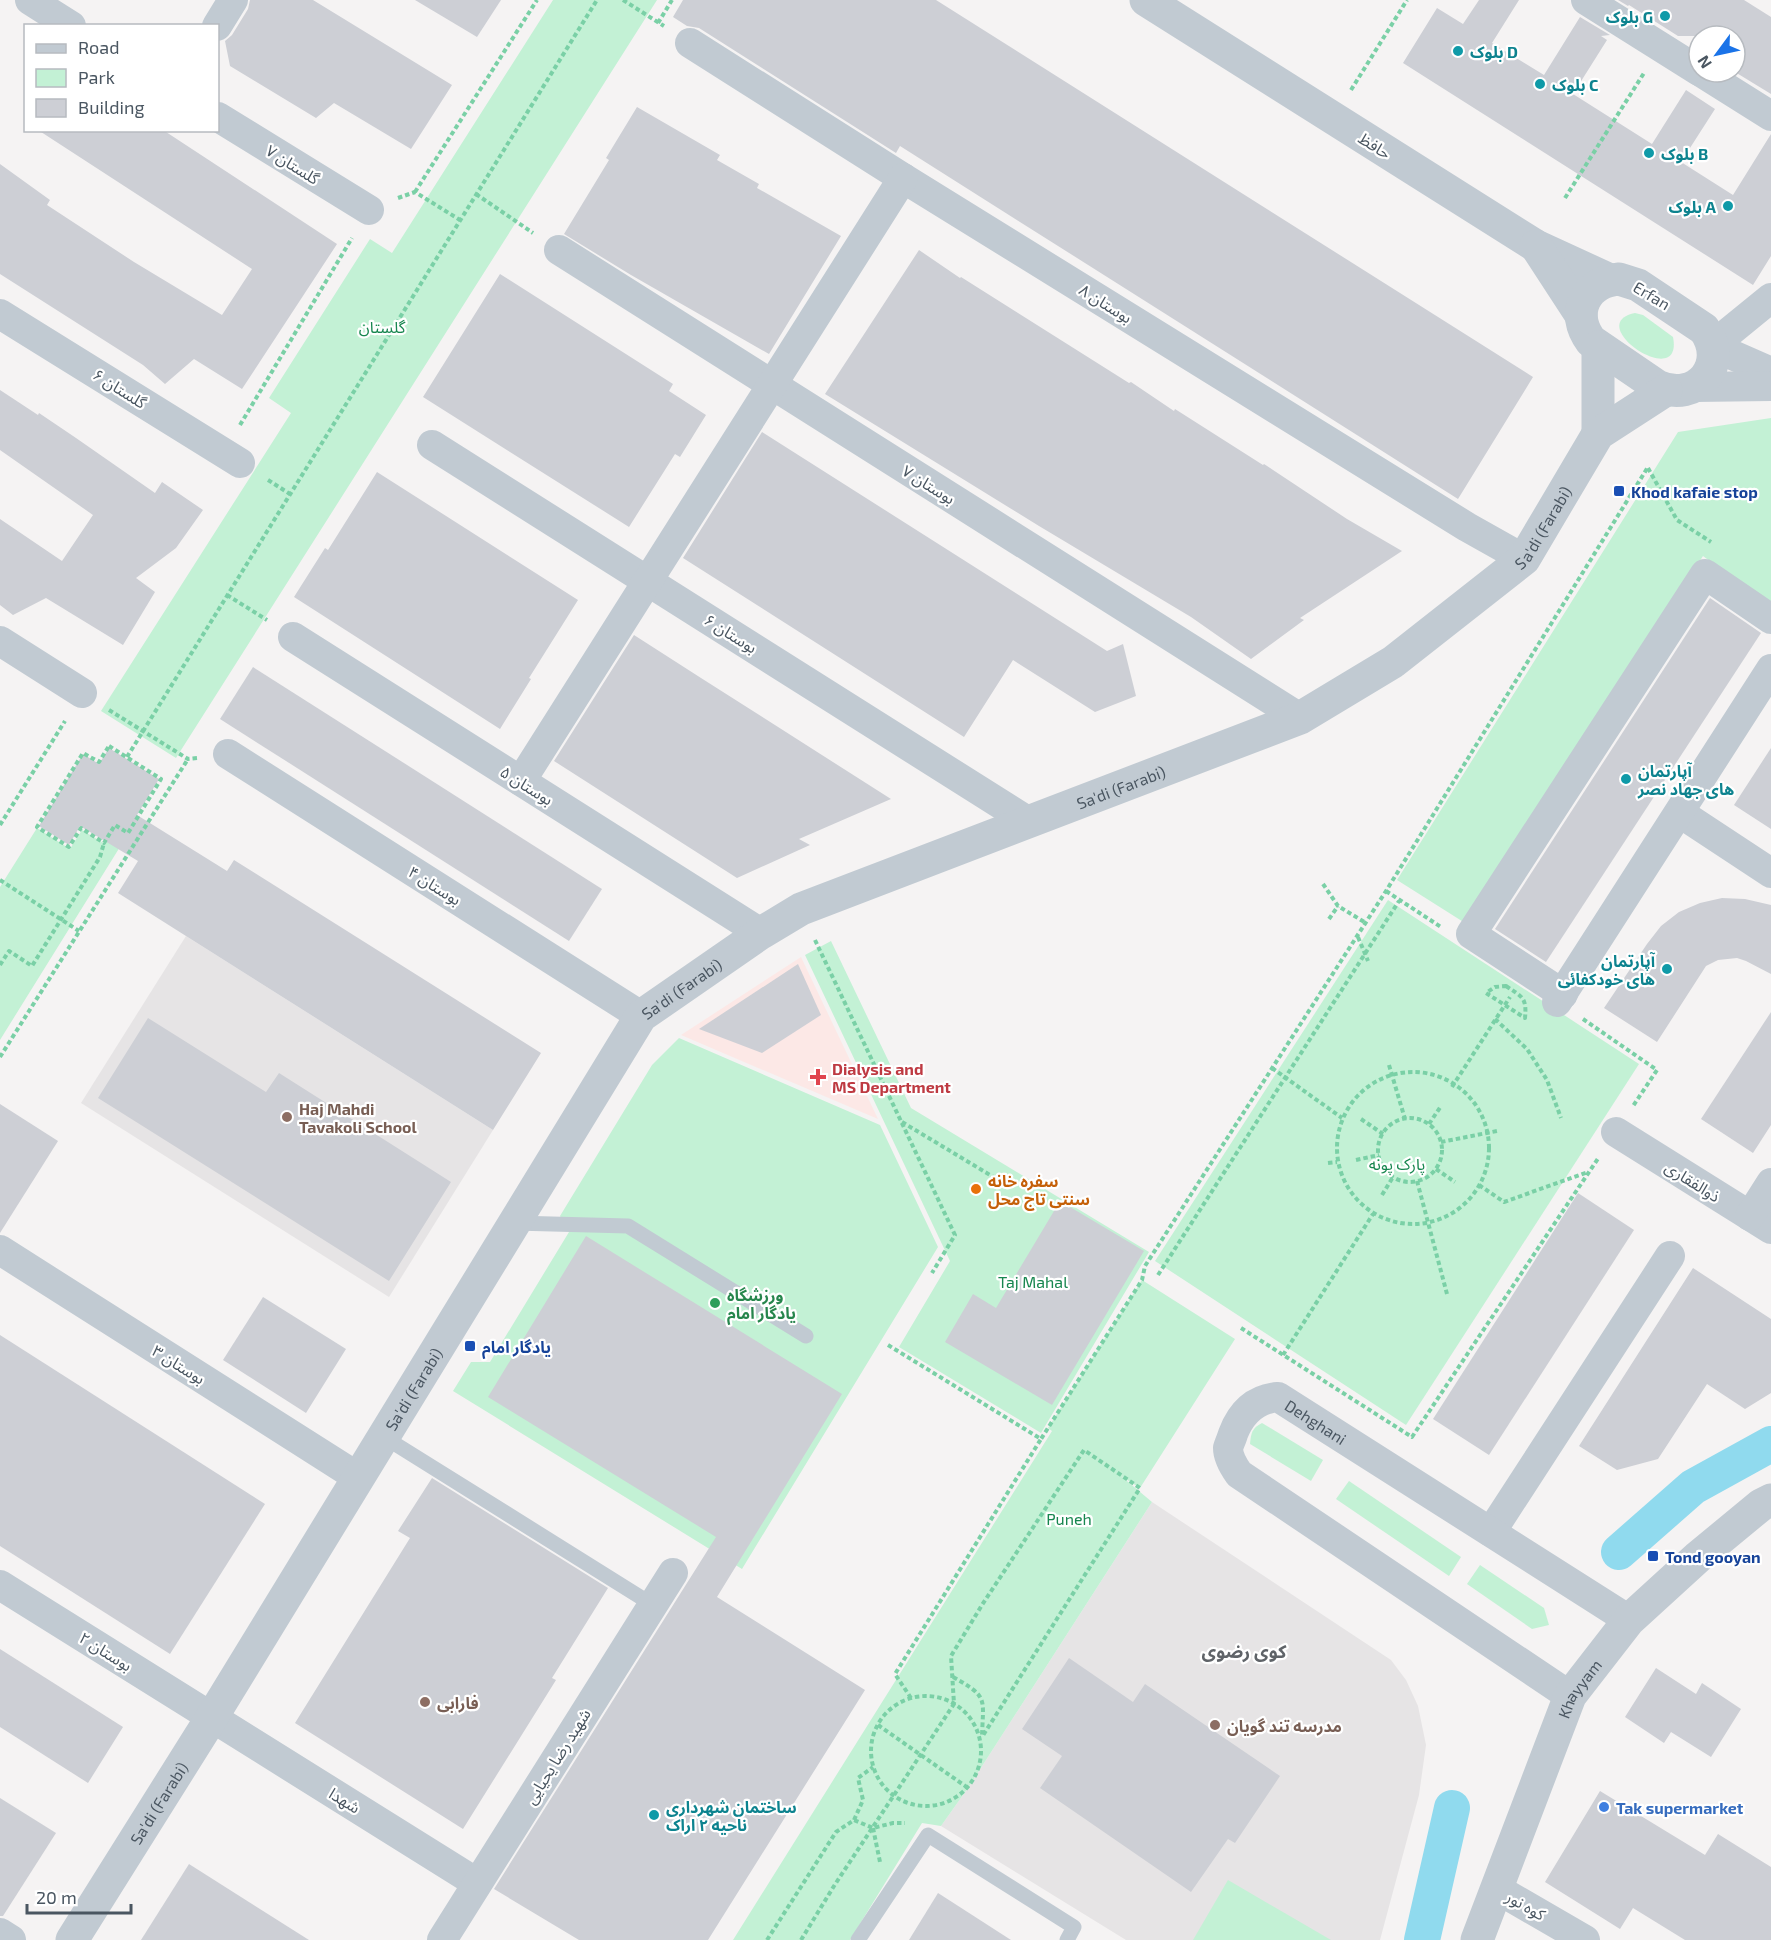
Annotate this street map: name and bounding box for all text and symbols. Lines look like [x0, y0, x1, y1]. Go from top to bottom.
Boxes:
place label: بلوک G [1606, 7, 1653, 27]
marker: بلوک G [1658, 9, 1672, 23]
legend [24, 24, 219, 132]
north arrow [1687, 24, 1747, 84]
text: Road [78, 36, 119, 58]
place label: بلوک D [1470, 42, 1518, 62]
marker: بلوک D [1451, 44, 1465, 58]
text: N [1693, 52, 1715, 72]
text: Park [78, 66, 115, 88]
place label: بلوک C [1552, 75, 1598, 95]
marker: بلوک C [1533, 77, 1547, 91]
text: Building [78, 96, 145, 118]
street label: حافظ [1355, 128, 1395, 162]
street label: گلستان ۷ [262, 140, 324, 189]
place label: بلوک B [1661, 144, 1708, 164]
marker: بلوک B [1642, 146, 1656, 160]
place label: بلوک A [1669, 197, 1717, 217]
marker: بلوک A [1721, 199, 1735, 213]
street label: Erfan [1630, 277, 1674, 313]
street label: بوستان ۸ [1076, 279, 1136, 327]
park label: گلستان [359, 317, 406, 337]
street label: گلستان ۶ [89, 364, 151, 413]
street label: بوستان ۷ [899, 460, 959, 508]
street label: Sa'di (Farabi) [1510, 482, 1575, 573]
place label: Khod kafaie stop [1631, 482, 1758, 501]
marker: Khod kafaie stop [1612, 484, 1626, 498]
street label: بوستان ۶ [701, 609, 761, 657]
street label: بوستان ۵ [497, 761, 557, 809]
street label: Sa'di (Farabi) [1074, 761, 1168, 812]
place label: آپارتمان های جهاد نصر [1637, 761, 1734, 799]
marker: آپارتمان های جهاد نصر [1619, 772, 1633, 786]
street label: بوستان ۴ [405, 861, 465, 909]
place label: آپارتمان های خودکفائی [1558, 951, 1656, 989]
street label: Sa'di (Farabi) [637, 954, 725, 1023]
marker: آپارتمان های خودکفائی [1660, 962, 1674, 976]
place label: Dialysis and MS Department [832, 1059, 951, 1096]
marker: Dialysis and MS Department [809, 1068, 827, 1086]
place label: Haj Mahdi Tavakoli School [299, 1099, 418, 1136]
marker: Haj Mahdi Tavakoli School [280, 1110, 294, 1124]
park label: پارک پونه [1369, 1154, 1425, 1175]
street label: ذوالفقاری [1661, 1157, 1724, 1206]
place label: سفره خانه سنتی تاج محل [988, 1171, 1090, 1211]
marker: سفره خانه سنتی تاج محل [969, 1182, 983, 1196]
park label: Taj Mahal [998, 1272, 1068, 1292]
place label: ورزشگاه یادگار امام [727, 1285, 796, 1325]
marker: ورزشگاه یادگار امام [708, 1296, 722, 1310]
place label: یادگار امام [482, 1337, 551, 1359]
marker: یادگار امام [463, 1339, 477, 1353]
street label: بوستان ۳ [149, 1340, 209, 1388]
street label: Sa'di (Farabi) [380, 1344, 445, 1434]
street label: Dehghani [1282, 1395, 1350, 1448]
park label: Puneh [1046, 1509, 1092, 1528]
place label: Tond gooyan [1665, 1547, 1761, 1567]
marker: Tond gooyan [1646, 1549, 1660, 1563]
street label: بوستان ۲ [76, 1627, 136, 1675]
district label: کوی رضوی [1202, 1640, 1287, 1663]
street label: Khayyam [1553, 1655, 1605, 1721]
place label: فارابی [437, 1693, 479, 1713]
marker: فارابی [418, 1695, 432, 1709]
street label: شهید رضا یحیایی [520, 1705, 595, 1808]
place label: مدرسه تند گویان [1227, 1716, 1342, 1736]
marker: مدرسه تند گویان [1208, 1718, 1222, 1732]
street label: Sa'di (Farabi) [125, 1758, 191, 1847]
street label: شهدا [325, 1783, 364, 1818]
place label: ساختمان شهرداری ناحیه ۲ اراک [666, 1797, 797, 1835]
place label: Tak supermarket [1616, 1798, 1744, 1817]
marker: Tak supermarket [1597, 1800, 1611, 1814]
marker: ساختمان شهرداری ناحیه ۲ اراک [647, 1808, 661, 1822]
scale bar [27, 1877, 130, 1915]
text: 20 m [36, 1886, 77, 1908]
street label: کوه نور [1502, 1886, 1549, 1925]

